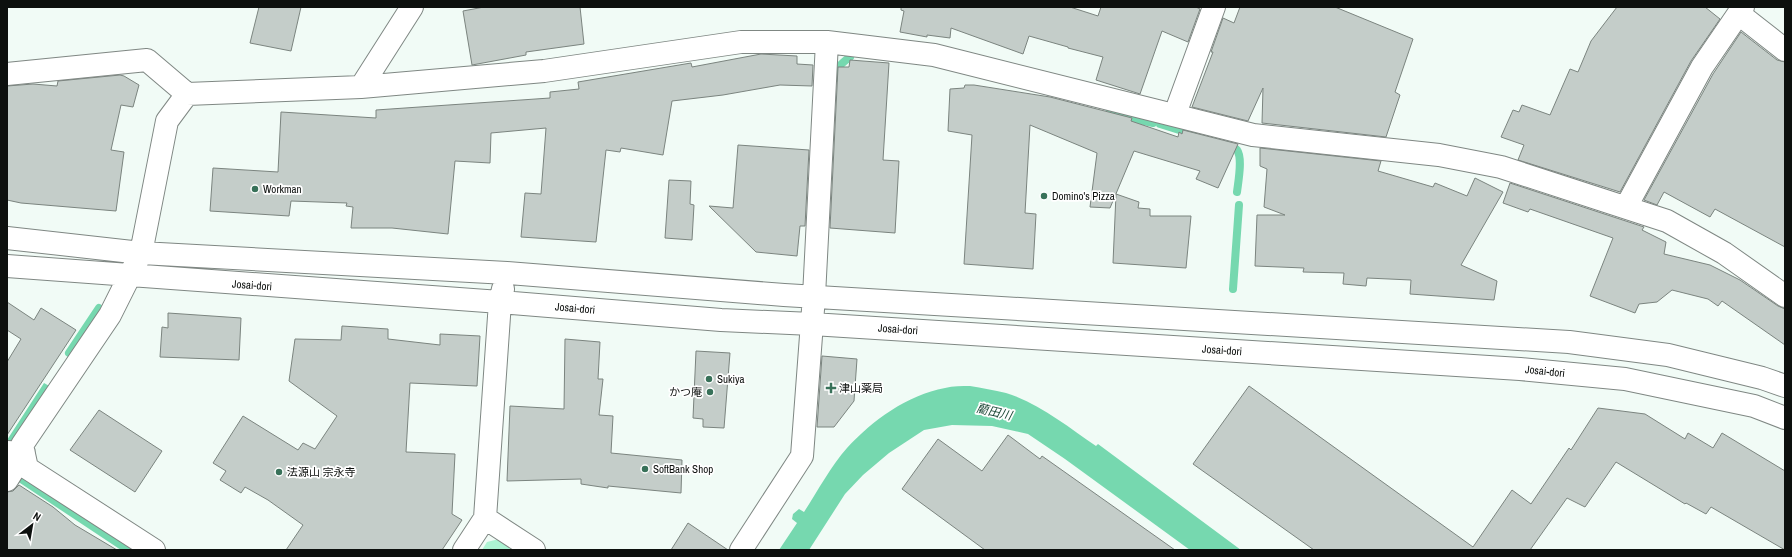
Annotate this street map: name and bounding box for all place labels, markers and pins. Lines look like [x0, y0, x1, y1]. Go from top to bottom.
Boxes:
place label: Workman [263, 182, 301, 196]
marker: Workman [250, 184, 260, 194]
place label: Domino's Pizza [1052, 189, 1115, 203]
marker: Domino's Pizza [1039, 191, 1049, 201]
place label: Sukiya [717, 372, 745, 386]
marker: Sukiya [704, 374, 714, 384]
place label: 津山薬局 [839, 381, 883, 395]
marker: 津山薬局 [826, 383, 836, 393]
place label: かつ庵 [669, 385, 702, 399]
marker: かつ庵 [705, 387, 715, 397]
place label: SoftBank Shop [653, 462, 713, 476]
marker: SoftBank Shop [640, 464, 650, 474]
place label: 法源山 宗永寺 [287, 465, 356, 479]
marker: 法源山 宗永寺 [274, 467, 284, 477]

